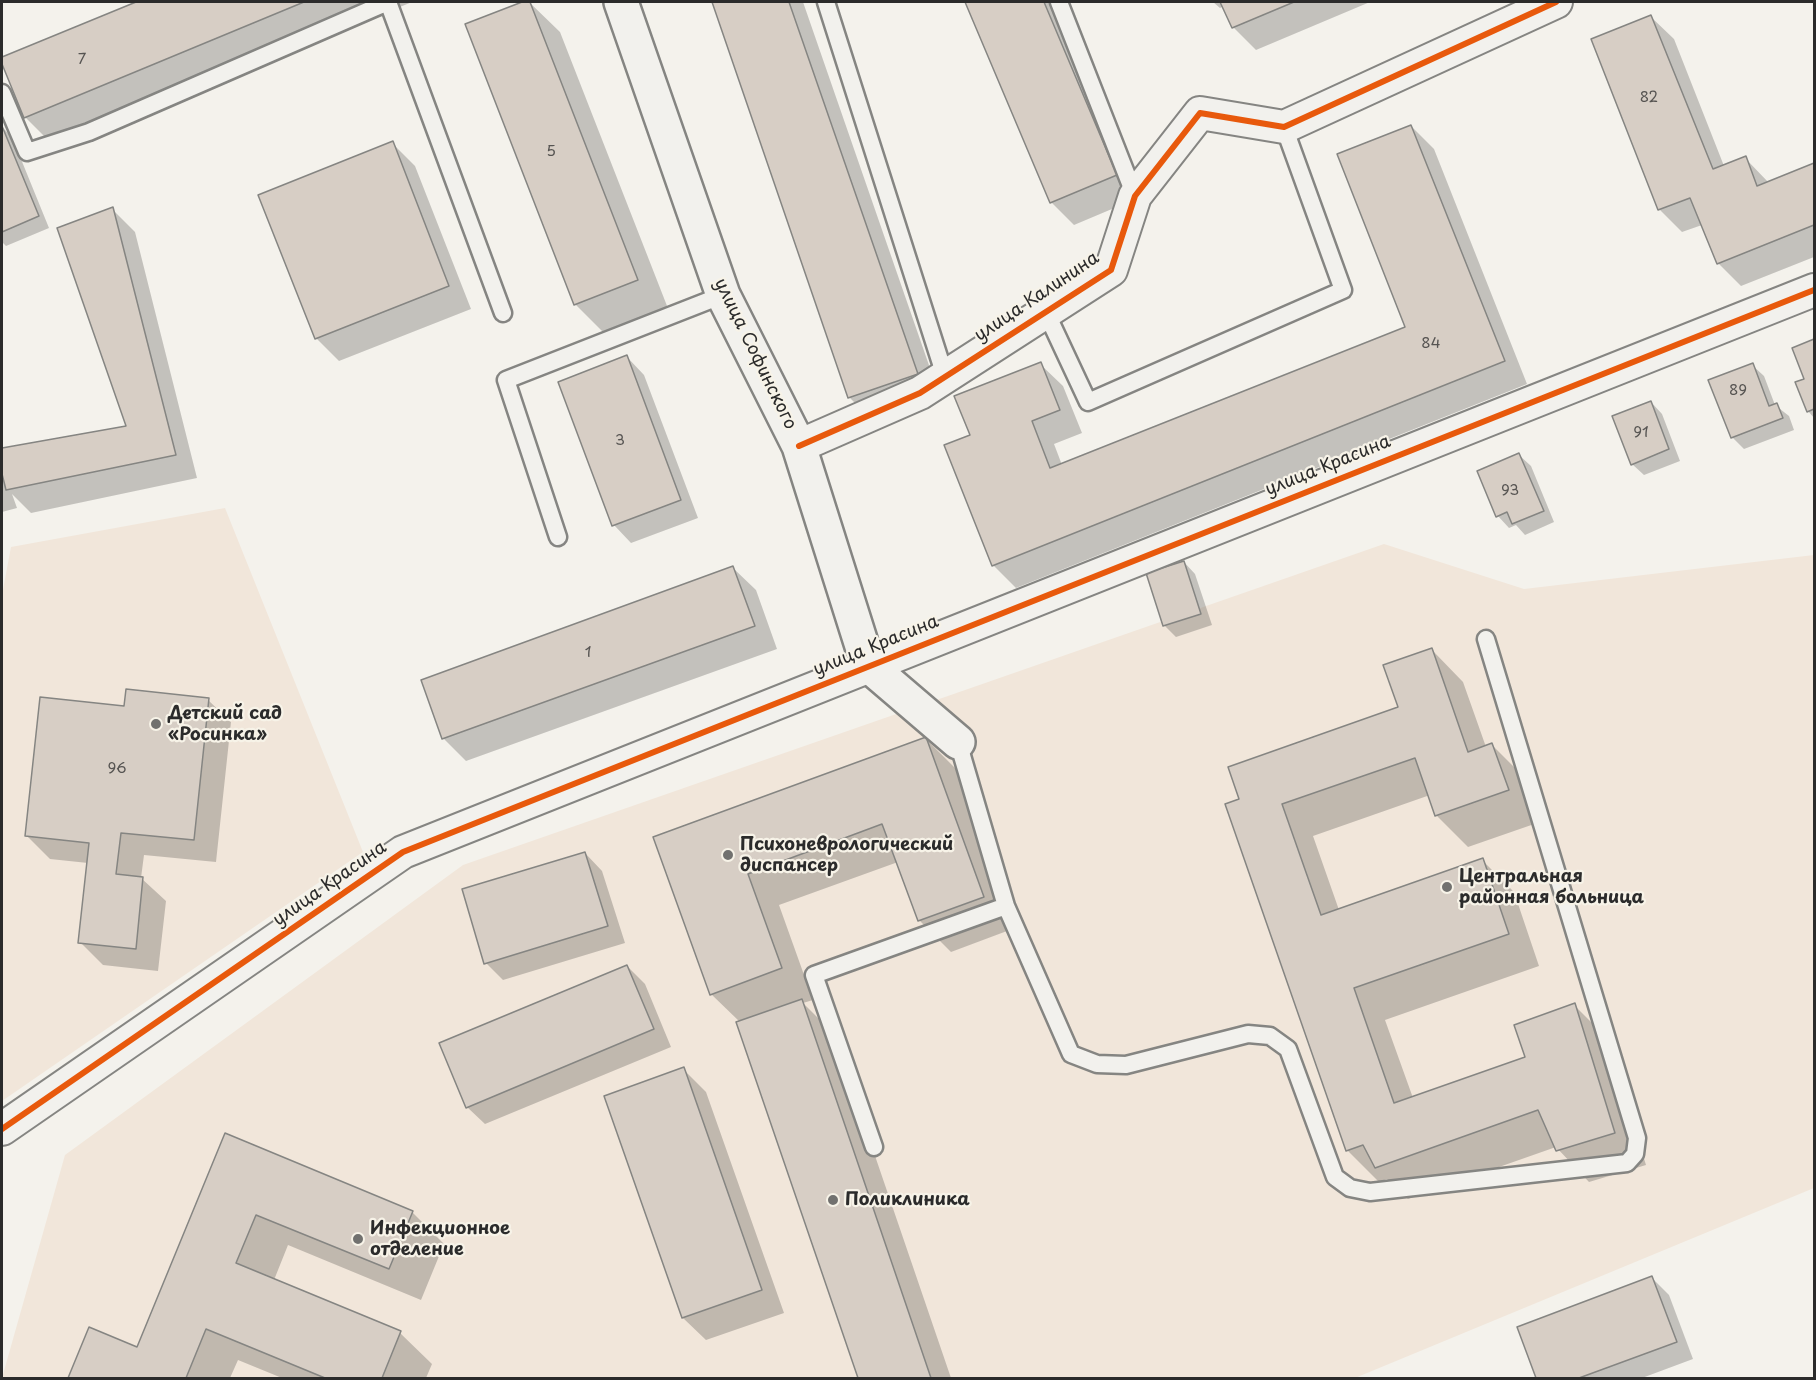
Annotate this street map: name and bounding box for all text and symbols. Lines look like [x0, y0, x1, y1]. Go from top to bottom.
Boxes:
house number: 7 [78, 51, 86, 69]
house number: 82 [1640, 89, 1658, 107]
house number: 5 [546, 143, 556, 161]
street label: улица Калинина [971, 247, 1103, 347]
street label: улица Софинского [709, 275, 801, 433]
house number: 84 [1421, 335, 1441, 353]
house number: 89 [1729, 382, 1747, 400]
house number: 91 [1633, 424, 1649, 442]
street label: улица Красина [1262, 431, 1394, 501]
house number: 3 [615, 432, 625, 450]
house number: 93 [1501, 482, 1519, 500]
street label: улица Красина [810, 611, 942, 681]
house number: 1 [585, 644, 591, 662]
place label: Детский сад «Росинка» [168, 703, 282, 746]
marker: Детский сад «Росинка» [149, 717, 163, 731]
house number: 96 [108, 760, 126, 778]
place label: Психоневрологический диспансер [740, 834, 953, 876]
street label: улица Красина [269, 837, 391, 931]
marker: Психоневрологический диспансер [721, 848, 735, 862]
place label: Центральная районная больница [1459, 866, 1644, 908]
marker: Центральная районная больница [1440, 880, 1454, 894]
place label: Поликлиника [845, 1189, 970, 1211]
marker: Поликлиника [826, 1193, 840, 1207]
place label: Инфекционное отделение [370, 1218, 510, 1260]
marker: Инфекционное отделение [351, 1232, 365, 1246]

